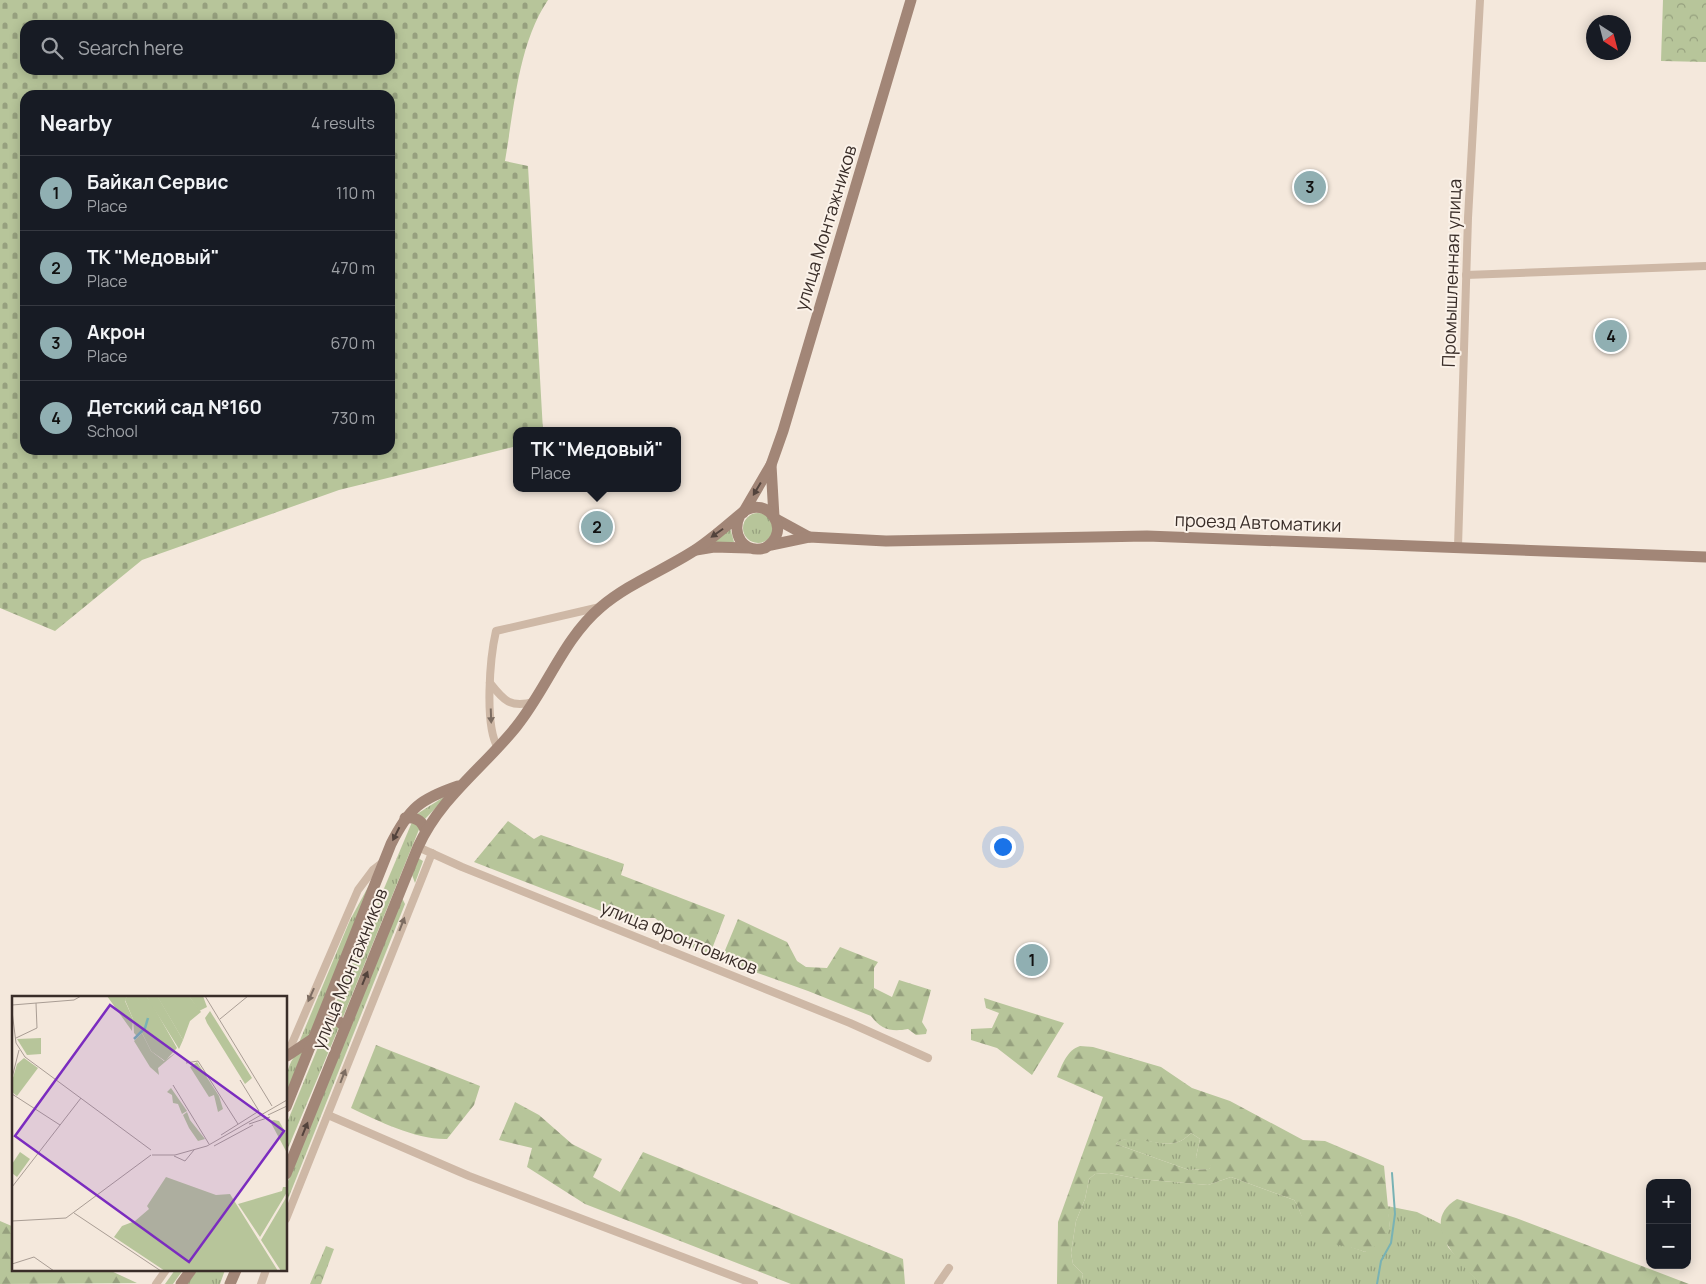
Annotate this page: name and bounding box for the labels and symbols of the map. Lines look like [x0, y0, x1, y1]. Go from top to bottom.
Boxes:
north arrow [1586, 15, 1631, 60]
street label: улица Монтажников [788, 142, 862, 314]
pin: 3 [1294, 168, 1326, 206]
street label: Промышленная улица [1436, 178, 1466, 368]
pin: 4 [1595, 317, 1627, 355]
one-way arrow [753, 482, 762, 495]
street label: проезд Автоматики [1174, 507, 1342, 537]
pin: 2 [581, 508, 613, 546]
one-way arrow [710, 528, 724, 538]
one-way arrow [487, 708, 495, 724]
one-way arrow [392, 827, 400, 841]
your location [990, 834, 1016, 860]
street label: улица Монтажников [306, 884, 393, 1053]
street label: улица Фронтовиков [597, 895, 762, 980]
one-way arrow [399, 917, 407, 932]
pin: 1 [1016, 941, 1048, 979]
one-way arrow [361, 970, 369, 985]
one-way arrow [307, 988, 315, 1002]
inset map [12, 996, 288, 1272]
one-way arrow [339, 1068, 347, 1083]
one-way arrow [301, 1121, 309, 1136]

